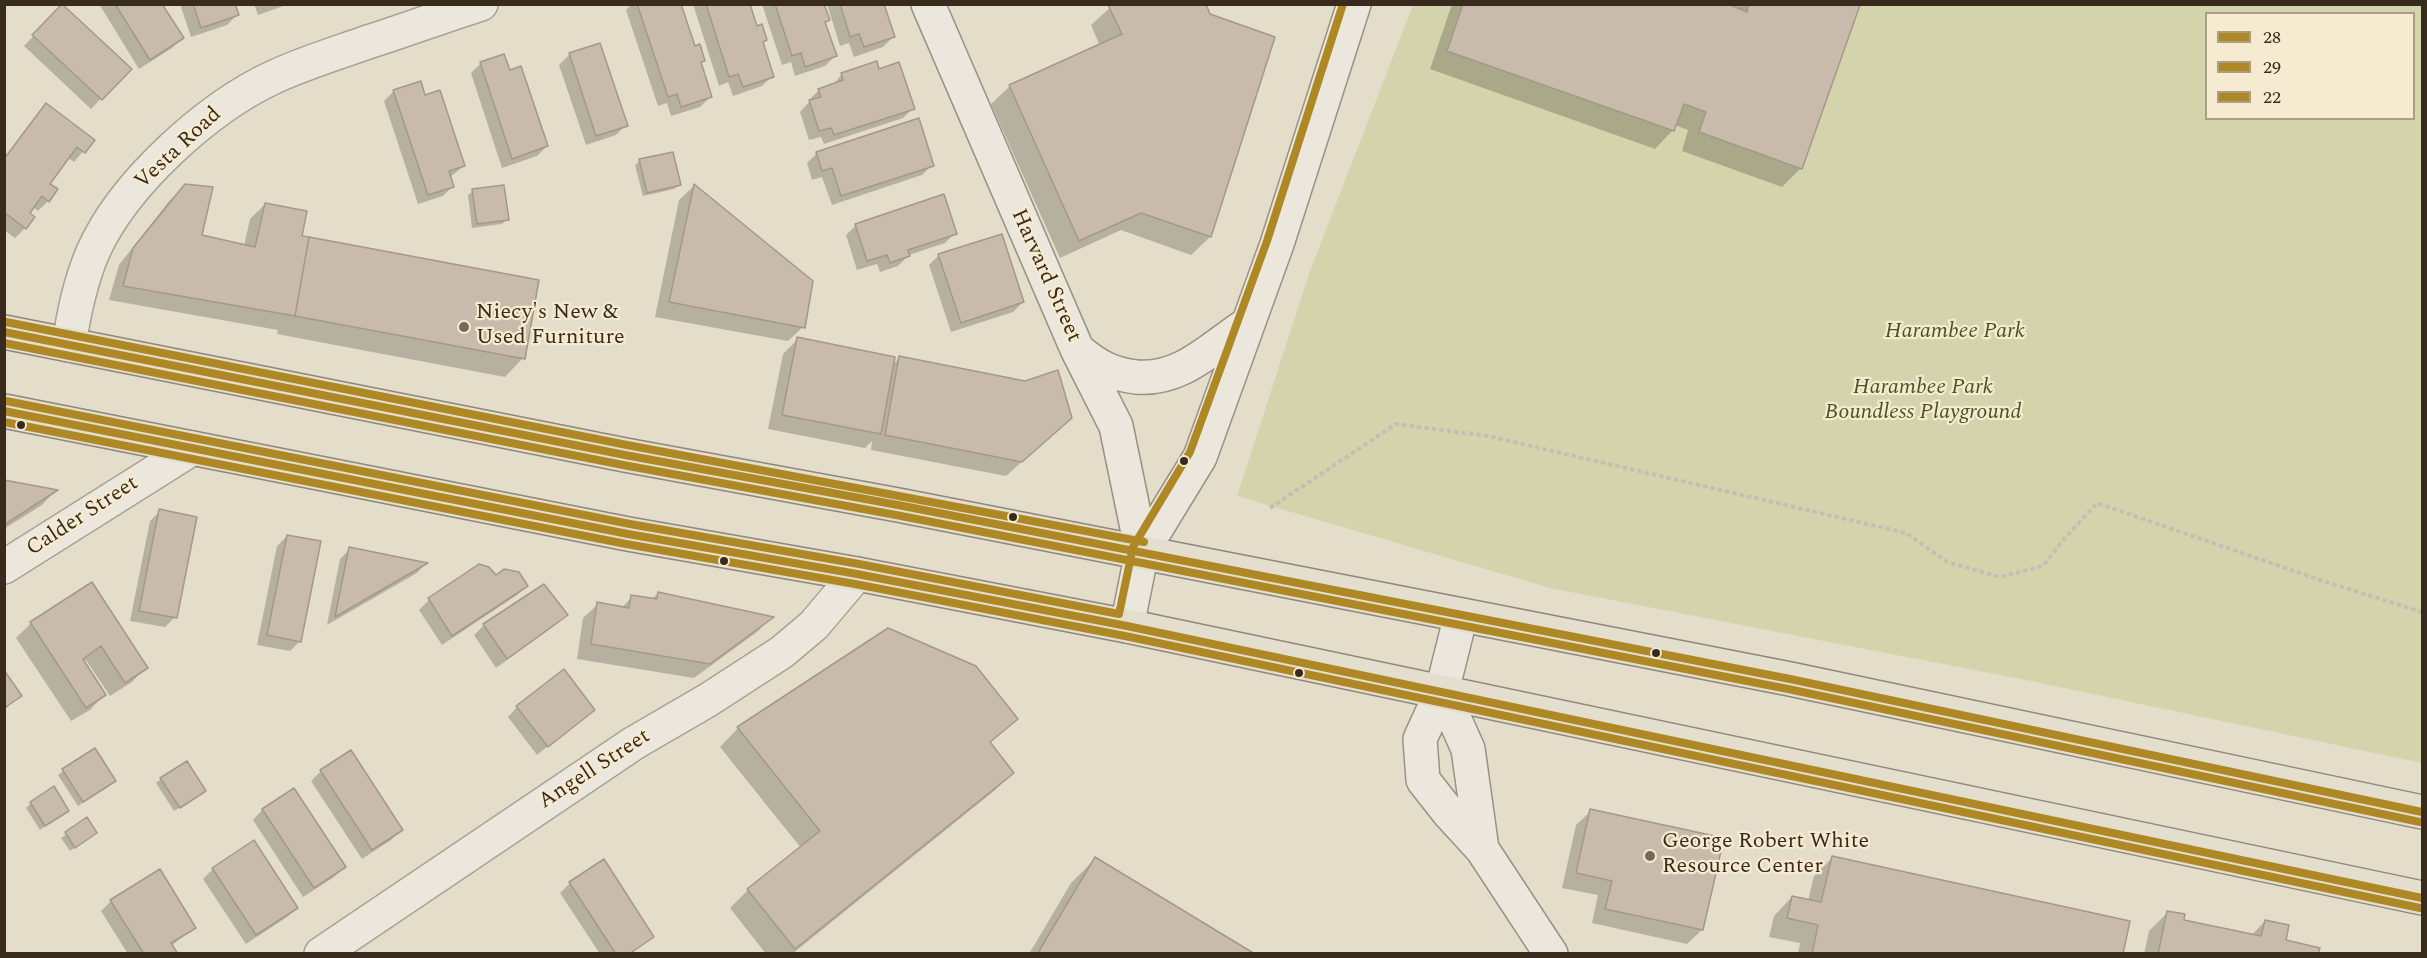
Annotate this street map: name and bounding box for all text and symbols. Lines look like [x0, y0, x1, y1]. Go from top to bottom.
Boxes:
legend [2205, 12, 2415, 120]
text: 28 [2263, 24, 2281, 51]
text: 29 [2263, 54, 2281, 81]
text: 22 [2263, 84, 2281, 111]
street label: Vesta Road [130, 102, 228, 196]
street label: Harvard Street [1004, 205, 1086, 347]
place label: Niecy's New & Used Furniture [476, 301, 625, 352]
marker: Niecy's New & Used Furniture [457, 320, 471, 334]
park label: Harambee Park [1885, 320, 2025, 346]
park label: Harambee Park Boundless Playground [1824, 376, 2022, 428]
unlabelled marker [15, 419, 27, 431]
unlabelled marker [1178, 455, 1190, 467]
street label: Calder Street [22, 471, 144, 563]
unlabelled marker [1007, 511, 1019, 523]
unlabelled marker [718, 555, 730, 567]
unlabelled marker [1650, 647, 1662, 659]
unlabelled marker [1293, 667, 1305, 679]
street label: Angell Street [534, 724, 656, 816]
place label: George Robert White Resource Center [1662, 830, 1869, 882]
marker: George Robert White Resource Center [1643, 849, 1657, 863]

